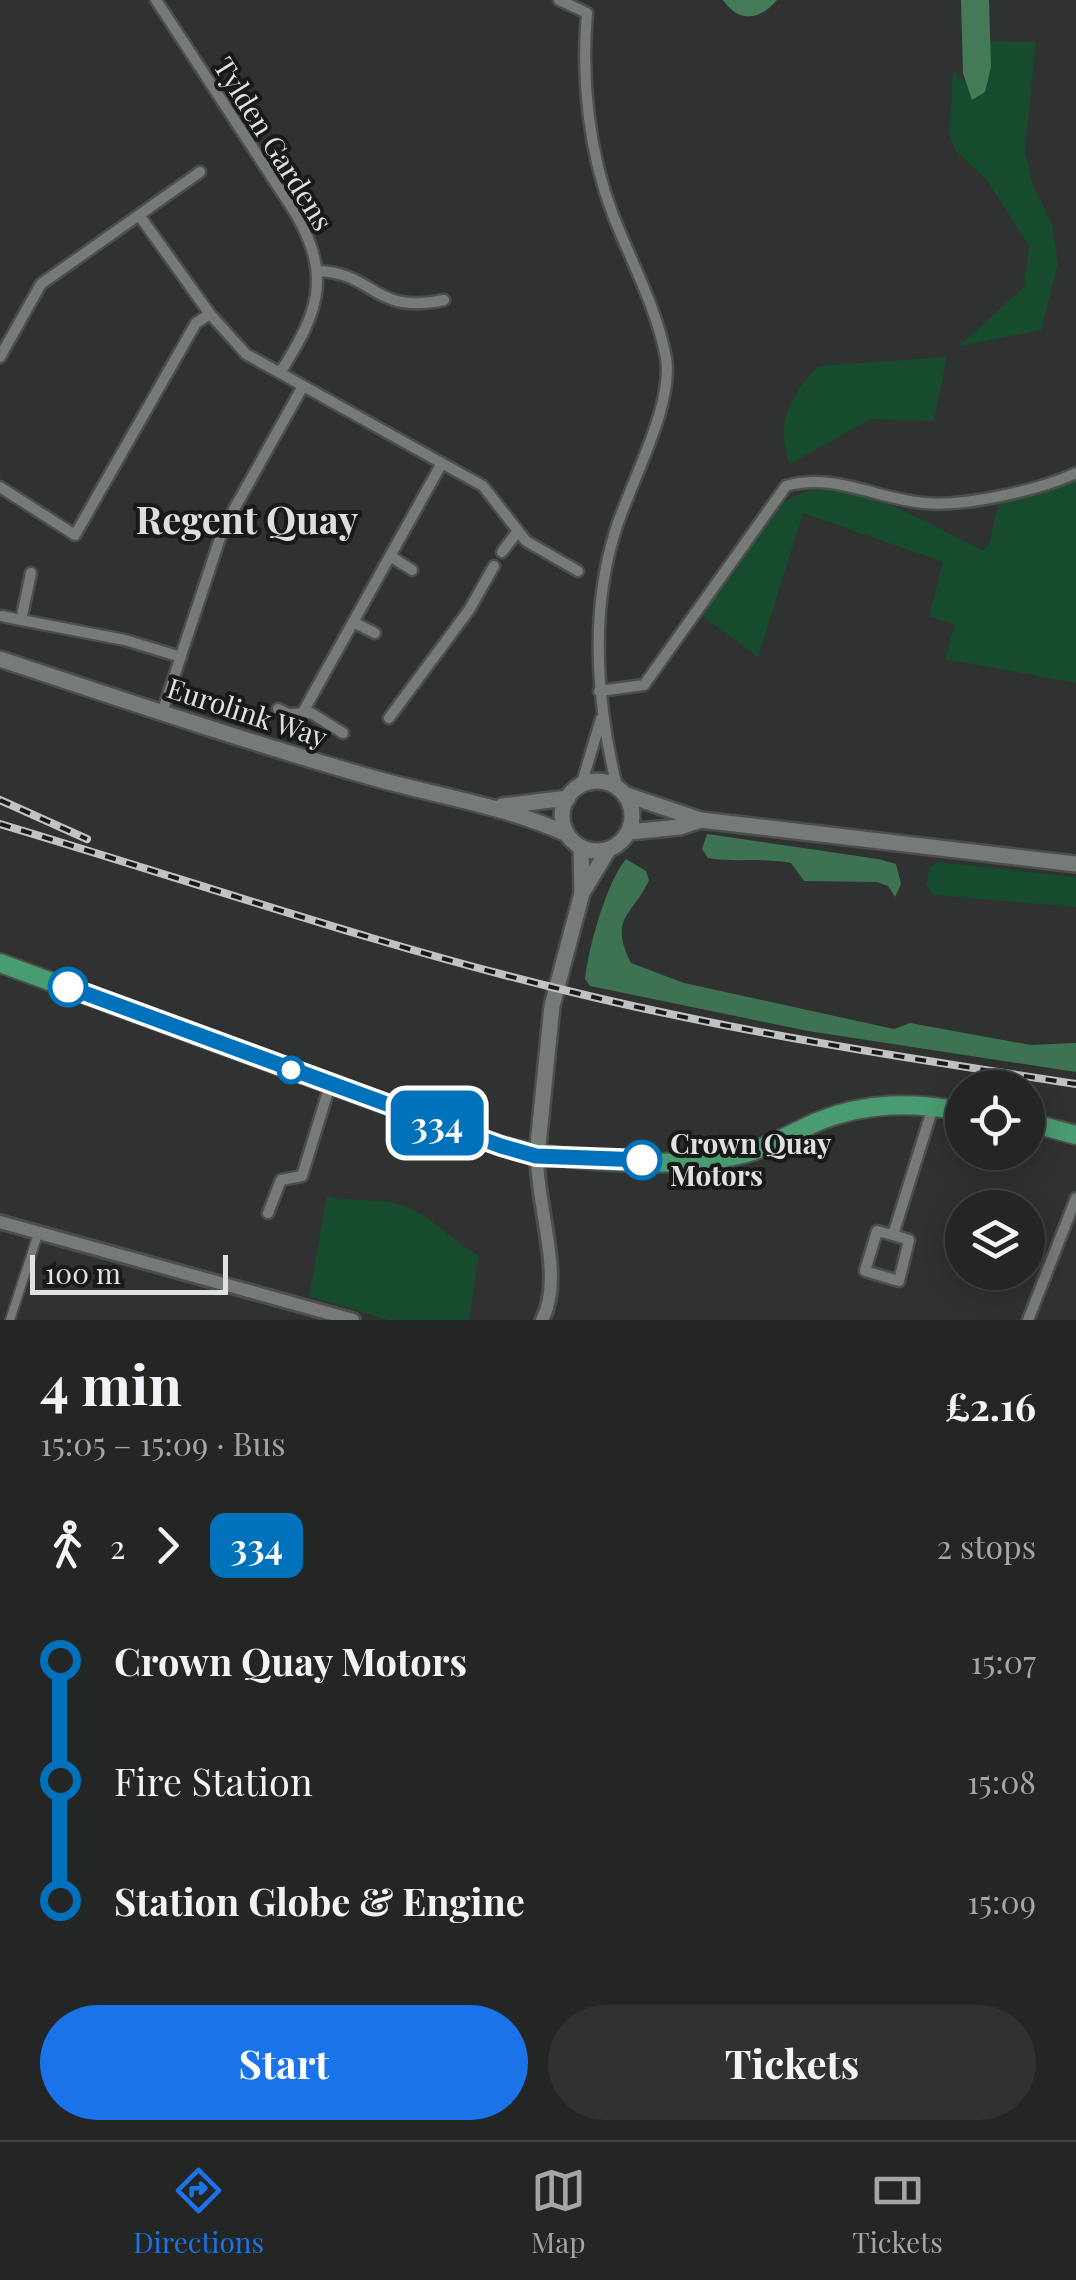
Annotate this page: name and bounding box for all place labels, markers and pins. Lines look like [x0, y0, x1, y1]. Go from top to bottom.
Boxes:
unlabelled marker [49, 968, 87, 1006]
unlabelled marker [278, 1057, 304, 1083]
place label: Crown Quay Motors [670, 1124, 832, 1193]
marker: Crown Quay Motors [623, 1141, 661, 1179]

